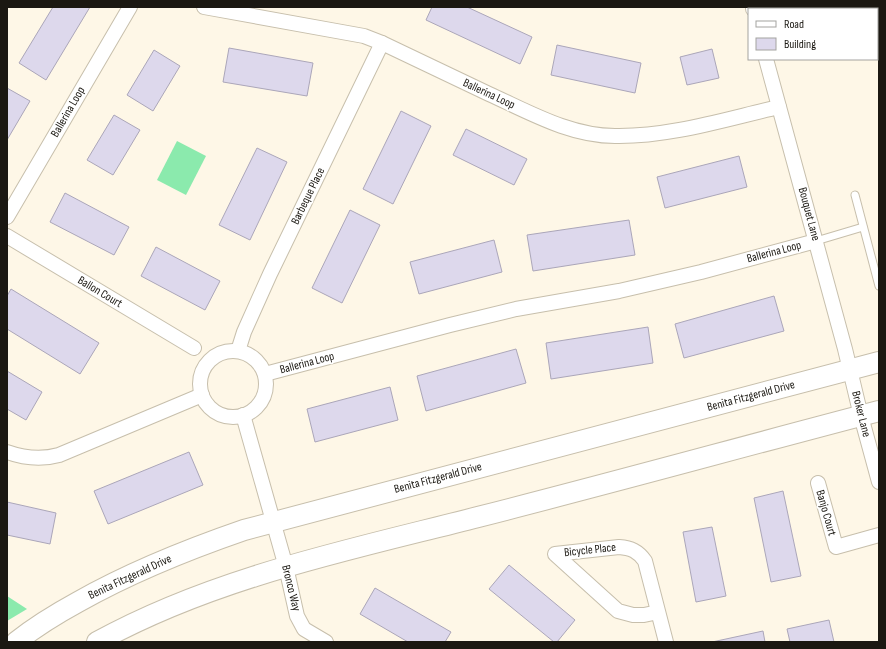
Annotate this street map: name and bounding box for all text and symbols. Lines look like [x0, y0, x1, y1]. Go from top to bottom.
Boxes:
legend [748, 8, 878, 60]
text: Road [784, 17, 804, 32]
text: Building [784, 37, 816, 52]
street label: Ballerina Loop [461, 75, 518, 113]
street label: Ballerina Loop [48, 84, 88, 140]
street label: Barbeque Place [288, 165, 328, 227]
street label: Bouquet Lane [795, 186, 823, 243]
street label: Ballerina Loop [745, 238, 803, 266]
street label: Ballon Court [75, 273, 125, 311]
street label: Ballerina Loop [278, 349, 336, 377]
street label: Benita Fitzgerald Drive [705, 377, 797, 415]
street label: Broker Lane [848, 389, 874, 439]
street label: Benita Fitzgerald Drive [392, 459, 484, 497]
street label: Banjo Court [812, 488, 840, 538]
street label: Bicycle Place [563, 540, 617, 560]
street label: Benita Fitzgerald Drive [86, 551, 174, 603]
street label: Bronco Way [278, 563, 304, 613]

